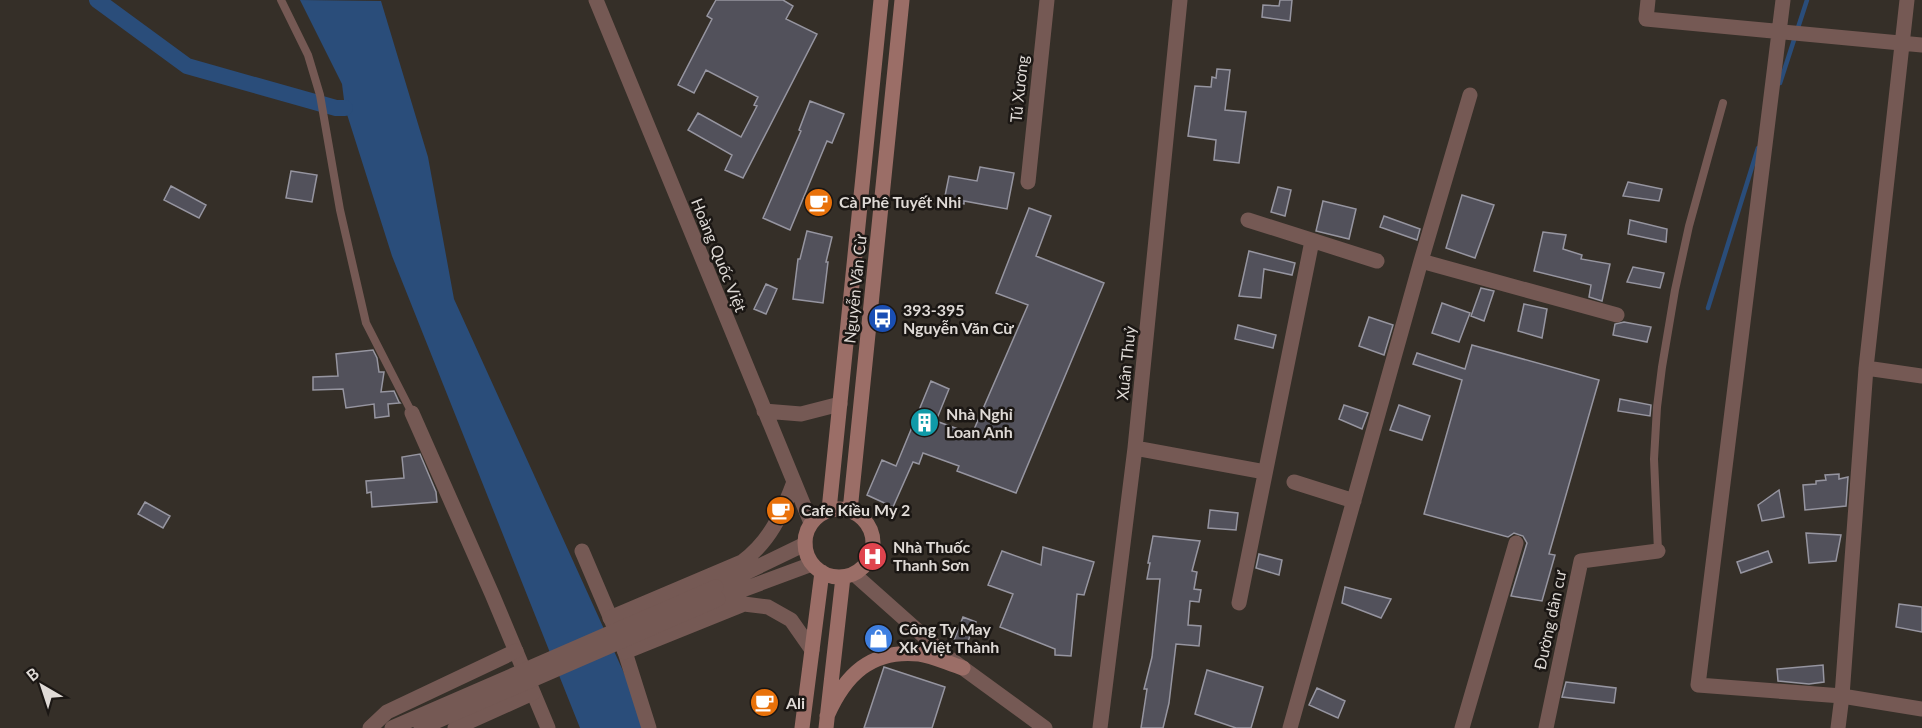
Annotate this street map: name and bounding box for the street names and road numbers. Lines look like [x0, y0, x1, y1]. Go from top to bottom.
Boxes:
street label: Tú Xương [1006, 54, 1031, 124]
street label: Hoàng Quốc Việt [688, 195, 751, 315]
street label: Nguyễn Văn Cừ [839, 233, 870, 344]
street label: Xuân Thuỷ [1112, 324, 1139, 401]
street label: Đường dân cư [1530, 568, 1569, 671]

